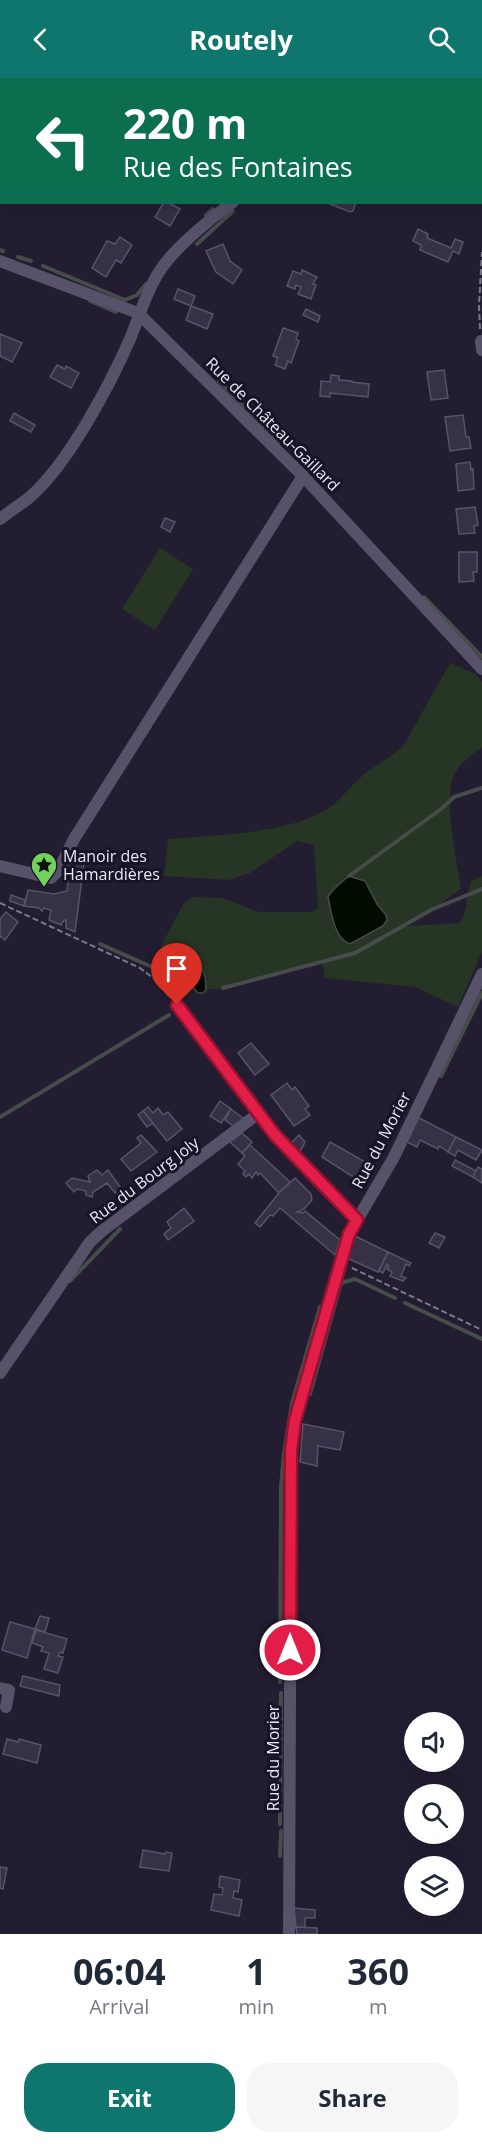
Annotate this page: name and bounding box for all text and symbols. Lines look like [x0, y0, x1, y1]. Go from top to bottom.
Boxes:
text: Routely [189, 21, 293, 58]
icon: back [24, 23, 57, 56]
icon: search [425, 23, 458, 56]
text: 220 m [123, 94, 247, 151]
icon: left [24, 102, 102, 180]
text: Rue des Fontaines [123, 148, 353, 185]
street label: Rue de Château-Gaillard [201, 352, 345, 496]
place label: Manoir des Hamardières [63, 845, 160, 885]
place icon: Manoir des Hamardières [29, 850, 59, 888]
pin [151, 943, 202, 1005]
icon: arrive [160, 952, 193, 985]
street label: Rue du Morier [346, 1087, 416, 1192]
street label: Rue du Bourg Joly [85, 1131, 204, 1228]
position arrow [258, 1618, 322, 1682]
street label: Rue du Morier [262, 1704, 284, 1811]
map controls [404, 1712, 464, 1916]
button: sound [404, 1712, 464, 1772]
button: search [404, 1784, 464, 1844]
button: layers [404, 1856, 464, 1916]
text: 06:04 [73, 1947, 166, 1996]
text: 1 [246, 1947, 267, 1996]
text: 360 [347, 1947, 409, 1996]
text: Arrival [89, 1993, 149, 2020]
text: min [238, 1993, 274, 2020]
text: m [369, 1993, 387, 2020]
button: Exit [24, 2063, 235, 2132]
button: Share [247, 2063, 458, 2132]

